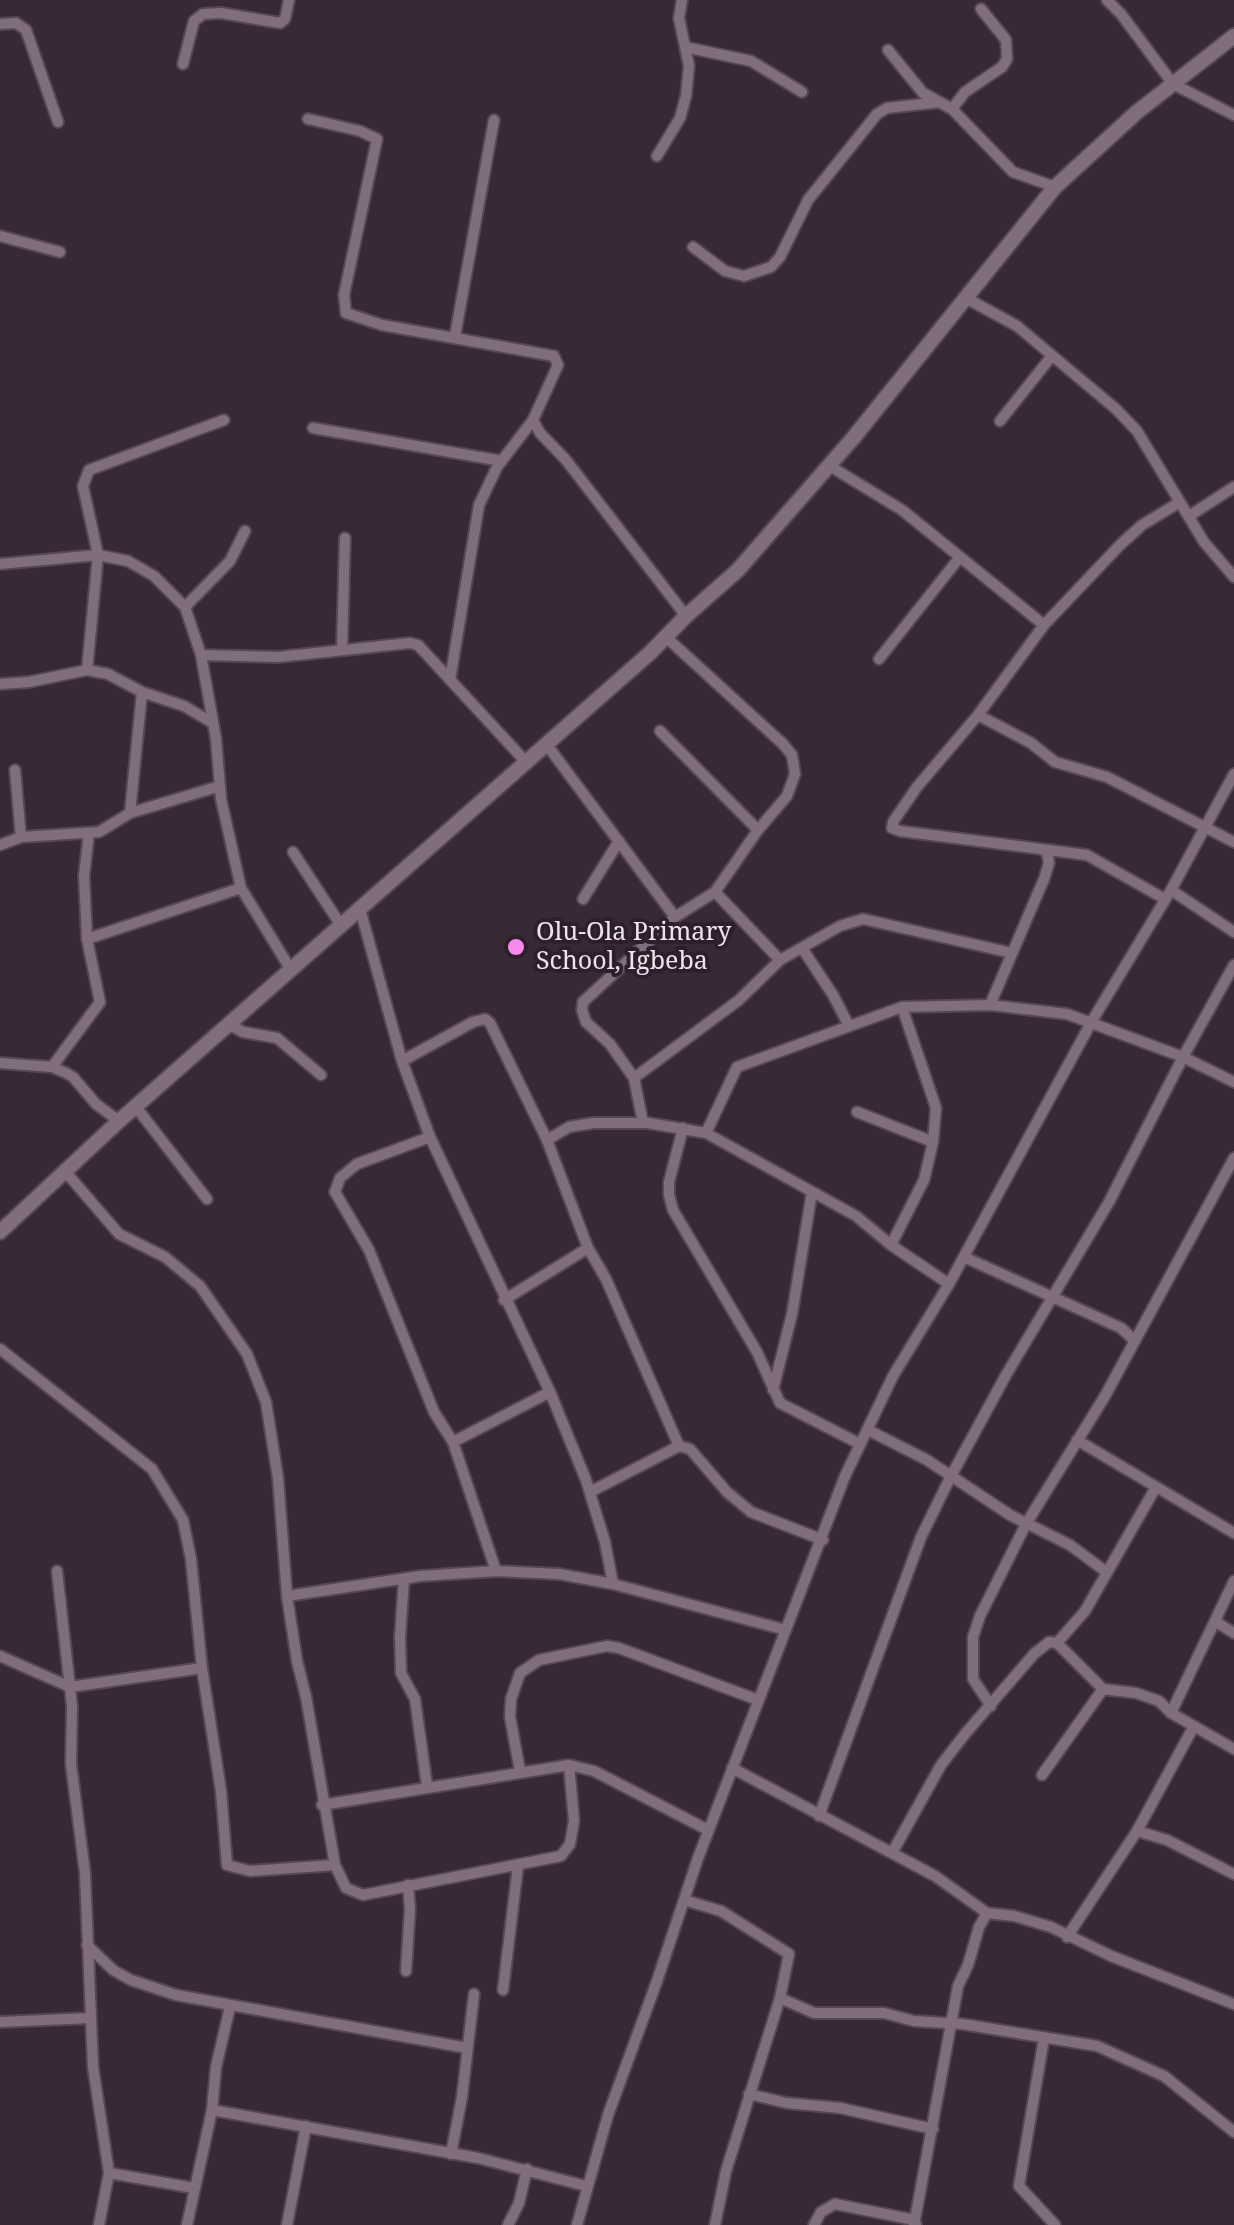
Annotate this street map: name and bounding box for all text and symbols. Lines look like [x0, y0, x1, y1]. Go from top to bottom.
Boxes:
place label: Olu-Ola Primary School, Igbeba [536, 918, 731, 977]
marker: Olu-Ola Primary School, Igbeba [505, 936, 527, 958]

